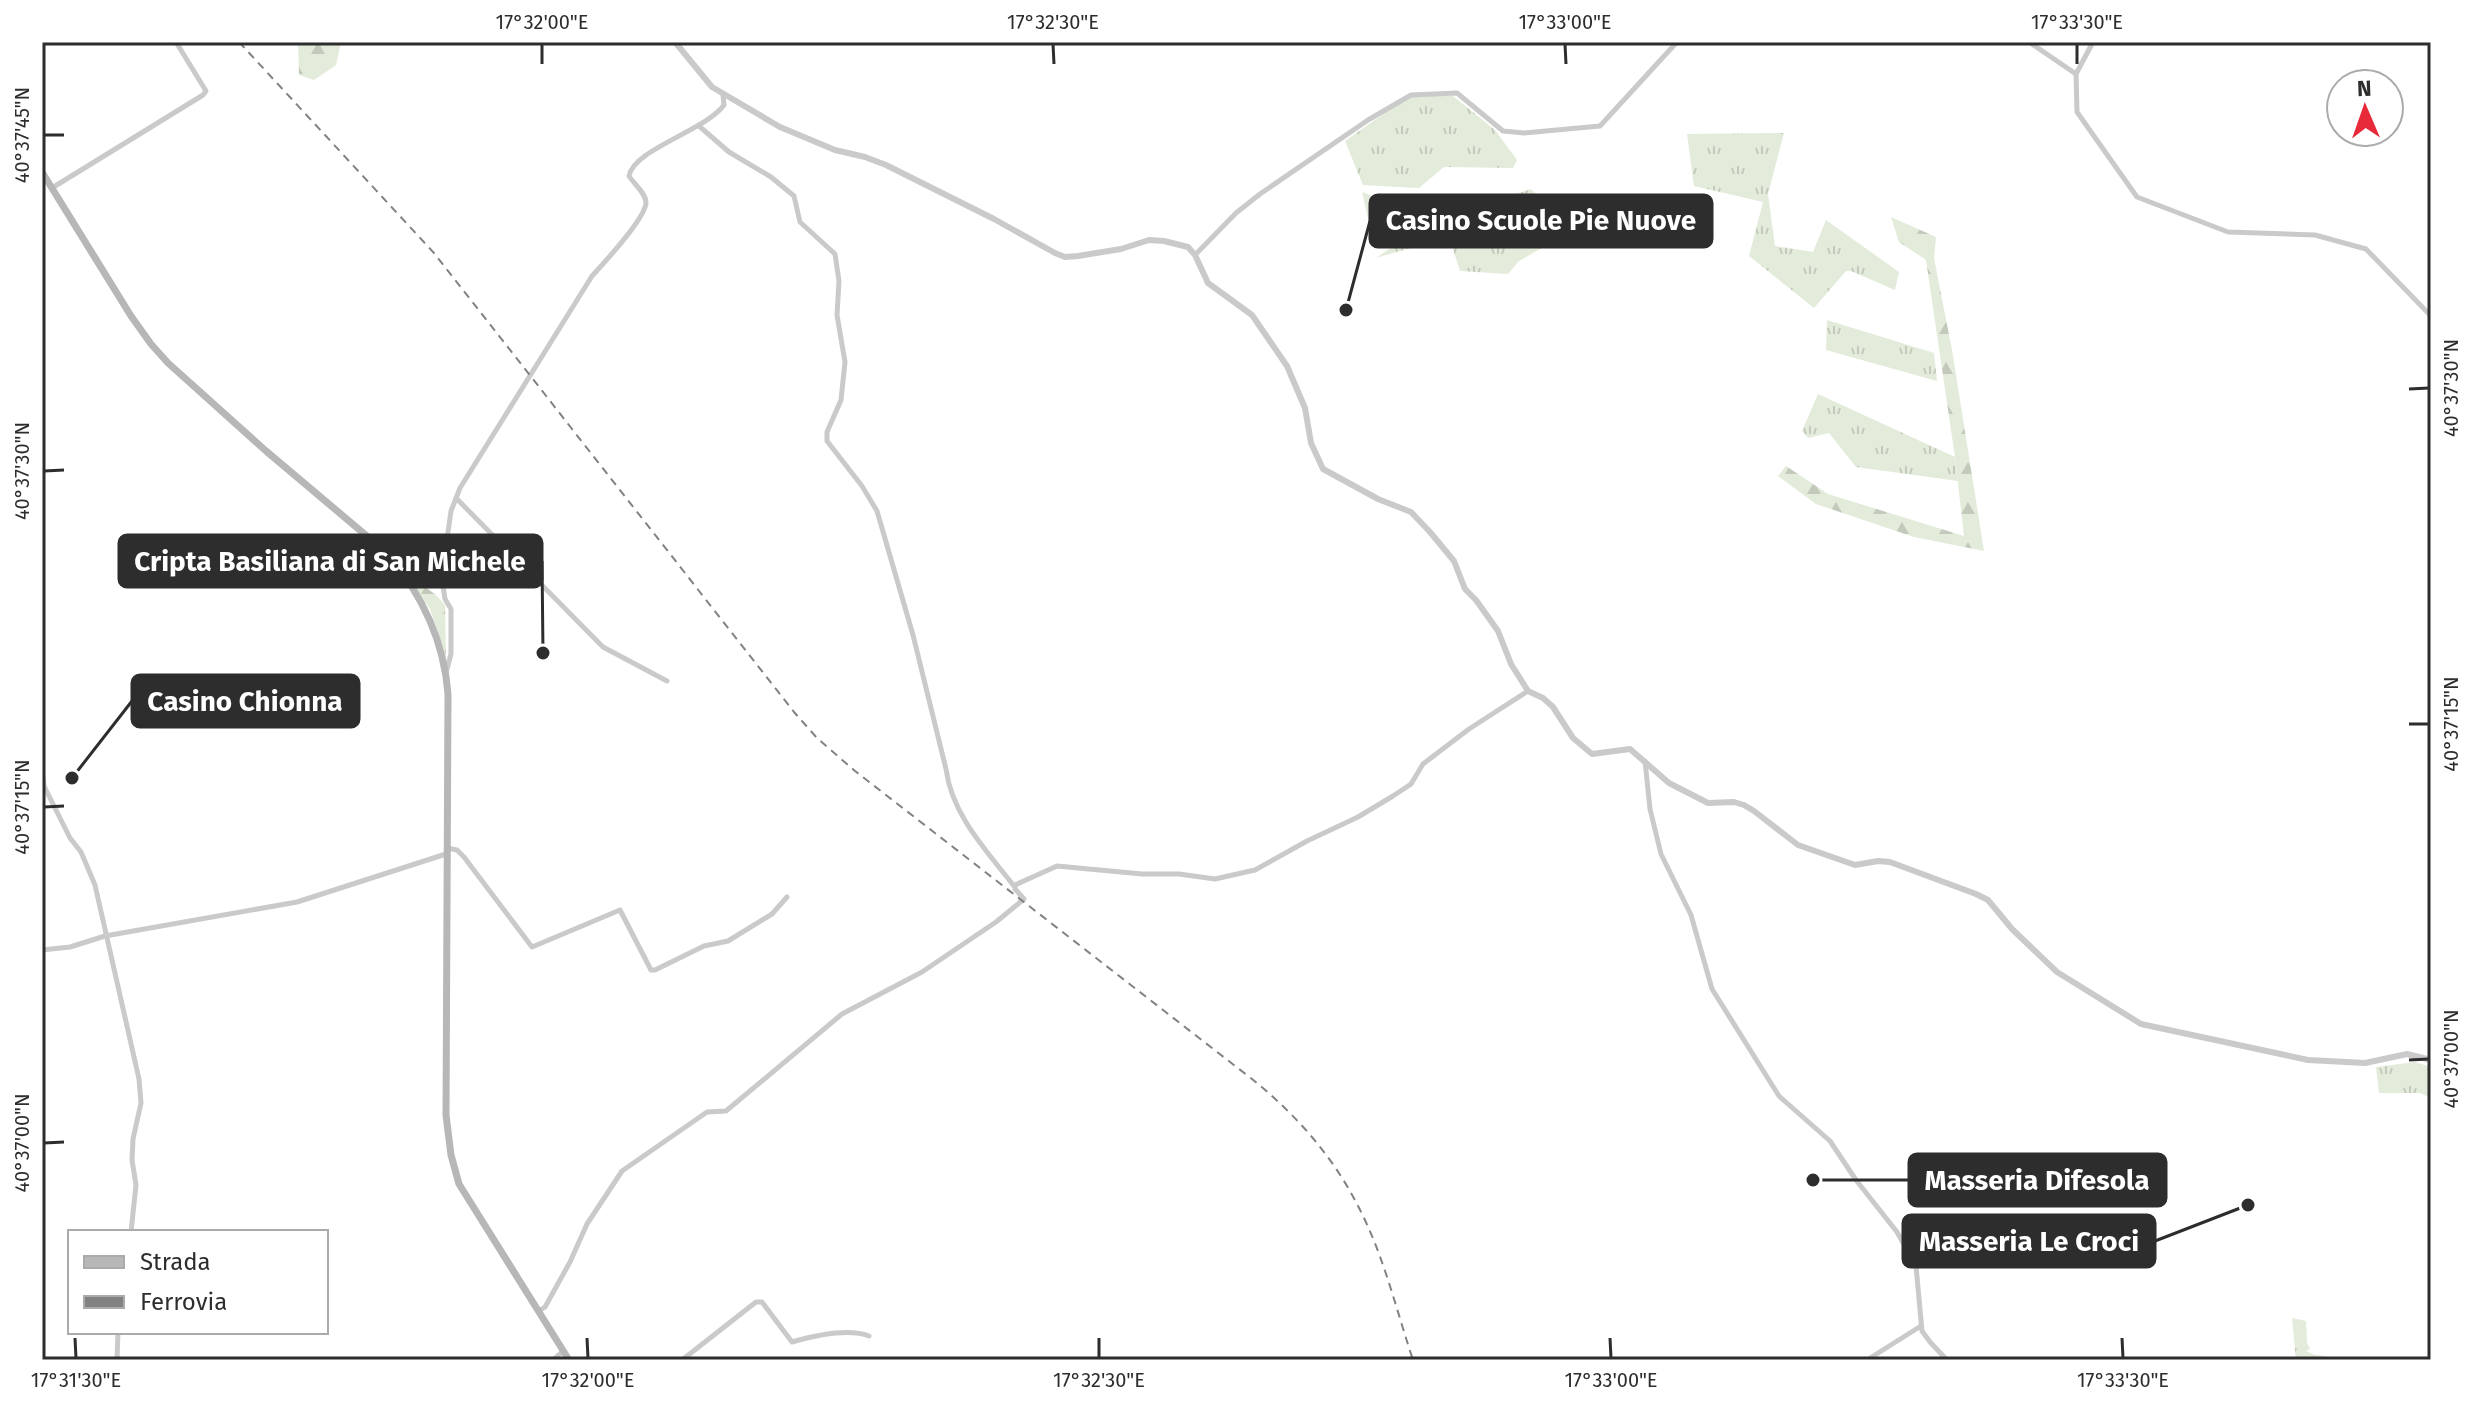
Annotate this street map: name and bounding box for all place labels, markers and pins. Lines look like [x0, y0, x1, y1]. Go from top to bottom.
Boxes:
callout: Casino Scuole Pie Nuove [1370, 195, 1712, 247]
callout: Cripta Basiliana di San Michele [119, 535, 542, 587]
callout: Casino Chionna [132, 675, 359, 727]
callout: Masseria Difesola [1909, 1154, 2166, 1206]
callout: Masseria Le Croci [1903, 1215, 2155, 1267]

